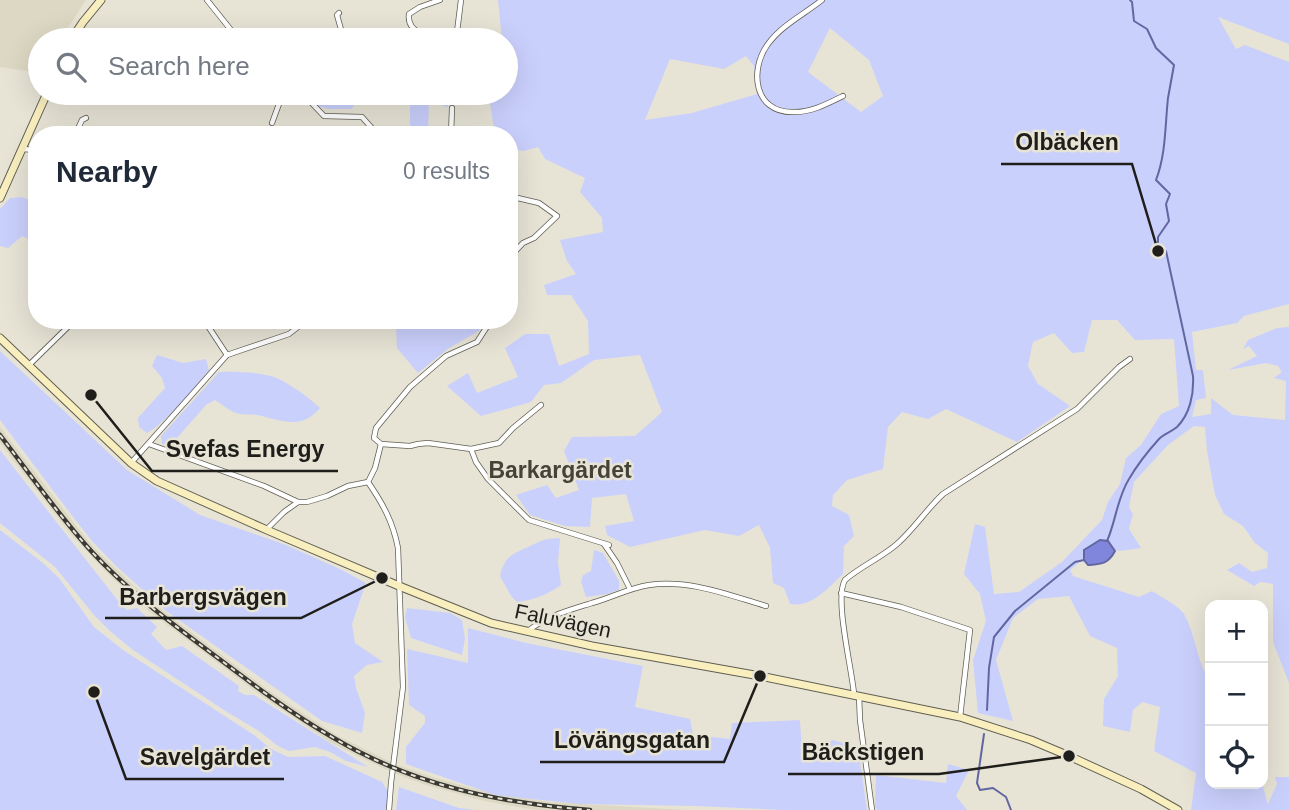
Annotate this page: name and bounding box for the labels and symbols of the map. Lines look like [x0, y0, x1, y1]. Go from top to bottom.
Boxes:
callout: Olbäcken [1001, 120, 1132, 164]
text: Olbäcken [1015, 129, 1119, 155]
callout: Svefas Energy [152, 427, 338, 471]
text: Svefas Energy [166, 436, 324, 462]
district label: Barkargärdet [488, 457, 632, 483]
callout: Barbergsvägen [105, 574, 301, 618]
text: Barbergsvägen [119, 584, 287, 610]
street label: Faluvägen [513, 599, 613, 642]
callout: Lövängsgatan [540, 718, 724, 762]
text: Lövängsgatan [554, 727, 710, 753]
callout: Bäckstigen [788, 730, 939, 774]
callout: Savelgärdet [126, 735, 284, 779]
text: Bäckstigen [802, 739, 924, 765]
text: Savelgärdet [140, 744, 271, 770]

